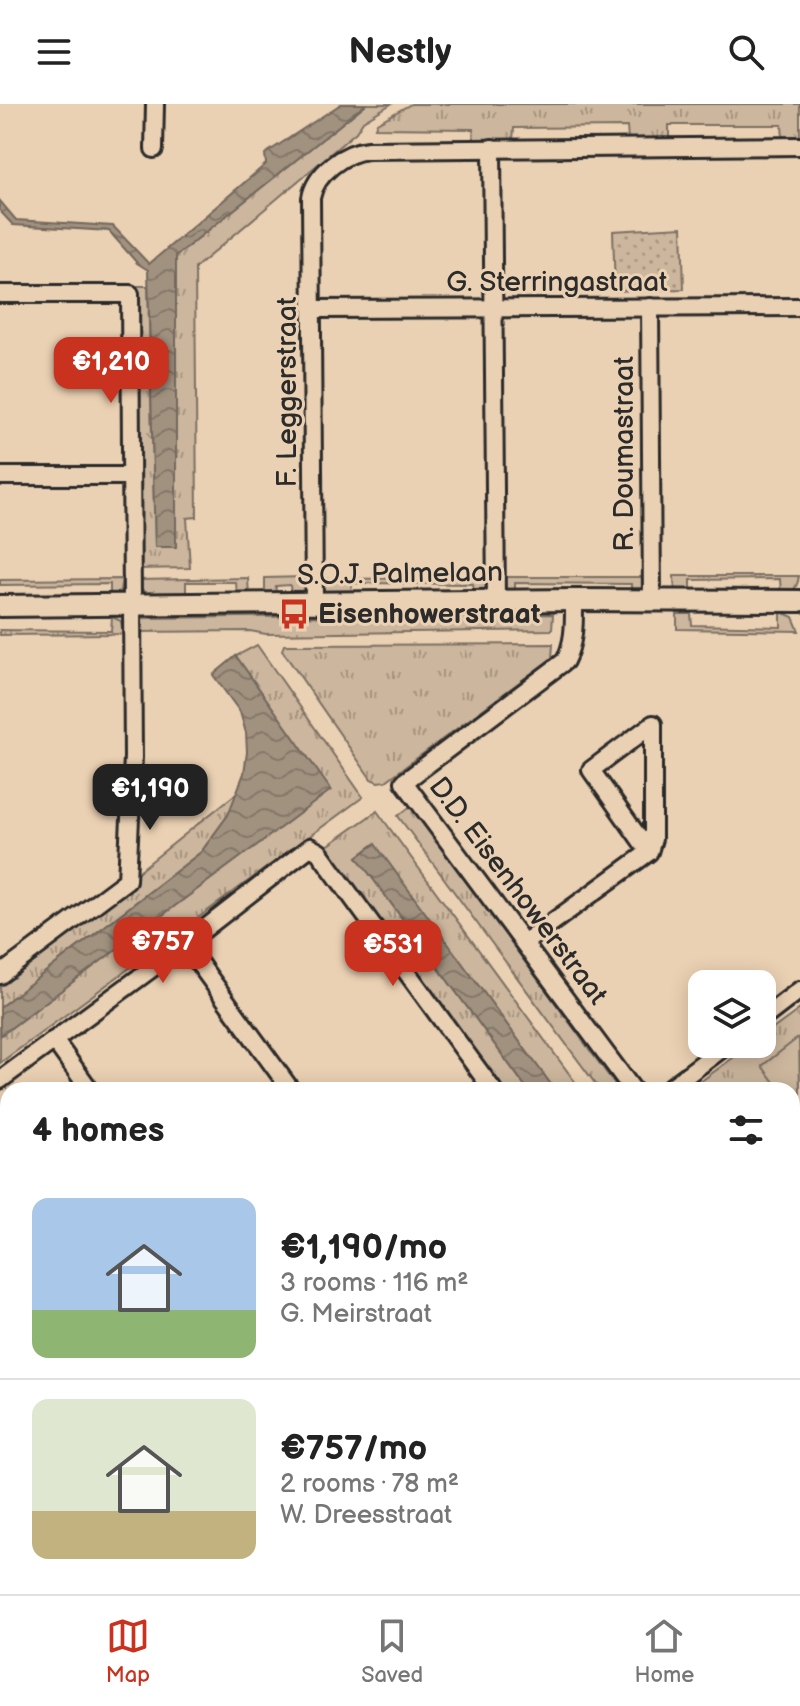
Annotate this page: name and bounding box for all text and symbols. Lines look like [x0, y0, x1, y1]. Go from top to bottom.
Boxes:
icon: menu [32, 30, 76, 74]
icon: search [724, 30, 768, 74]
text: Nestly [349, 31, 452, 74]
street label: G. Sterringastraat [446, 266, 668, 299]
street label: F. Leggerstraat [271, 296, 304, 487]
pin: €1,210 [46, 337, 176, 405]
text: €1,210 [72, 347, 150, 378]
street label: R. Doumastraat [608, 356, 641, 552]
street label: S.O.J. Palmelaan [297, 556, 503, 592]
bus stop icon: Eisenhowerstraat [277, 597, 311, 631]
place label: Eisenhowerstraat [318, 598, 540, 631]
pin: €1,190 [85, 764, 215, 832]
street label: D.D. Eisenhowerstraat [422, 771, 614, 1011]
text: €1,190 [111, 774, 189, 805]
pin: €757 [116, 917, 210, 985]
pin: €531 [346, 920, 440, 988]
text: €757 [131, 927, 195, 958]
text: €531 [363, 930, 423, 961]
map controls [688, 970, 776, 1058]
button: layers [688, 970, 776, 1058]
icon: filters [724, 1108, 768, 1152]
text: 4 homes [32, 1110, 164, 1151]
text: €1,190/mo [280, 1227, 447, 1268]
icon: home [96, 1230, 192, 1326]
text: 3 rooms · 116 m² [280, 1268, 469, 1299]
text: G. Meirstraat [280, 1299, 432, 1330]
text: €757/mo [280, 1428, 427, 1469]
icon: home [96, 1431, 192, 1527]
text: 2 rooms · 78 m² [280, 1469, 459, 1500]
text: W. Dreesstraat [280, 1500, 452, 1531]
tab: Map [106, 1614, 150, 1689]
tab: Saved [361, 1614, 423, 1689]
tab: Home [634, 1614, 694, 1689]

